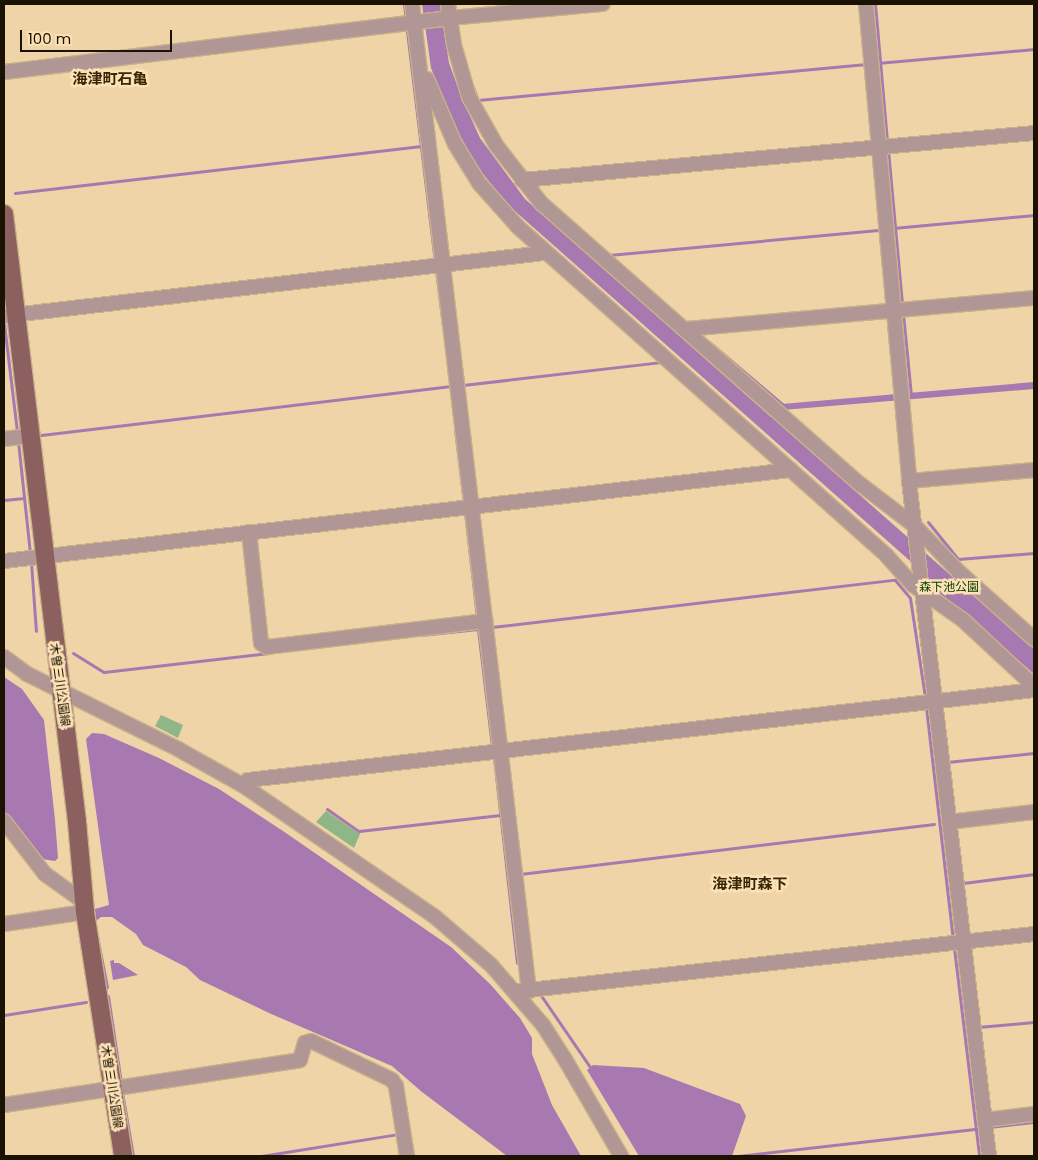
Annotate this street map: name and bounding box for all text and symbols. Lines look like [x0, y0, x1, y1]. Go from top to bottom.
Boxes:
scale bar [22, 20, 175, 52]
text: 100 m [28, 28, 71, 49]
district label: 海津町石亀 [73, 70, 147, 88]
park label: 森下池公園 [919, 580, 979, 594]
street label: 木曽三川公園線 [47, 642, 73, 728]
district label: 海津町森下 [713, 875, 787, 893]
street label: 木曽三川公園線 [98, 1044, 126, 1130]

